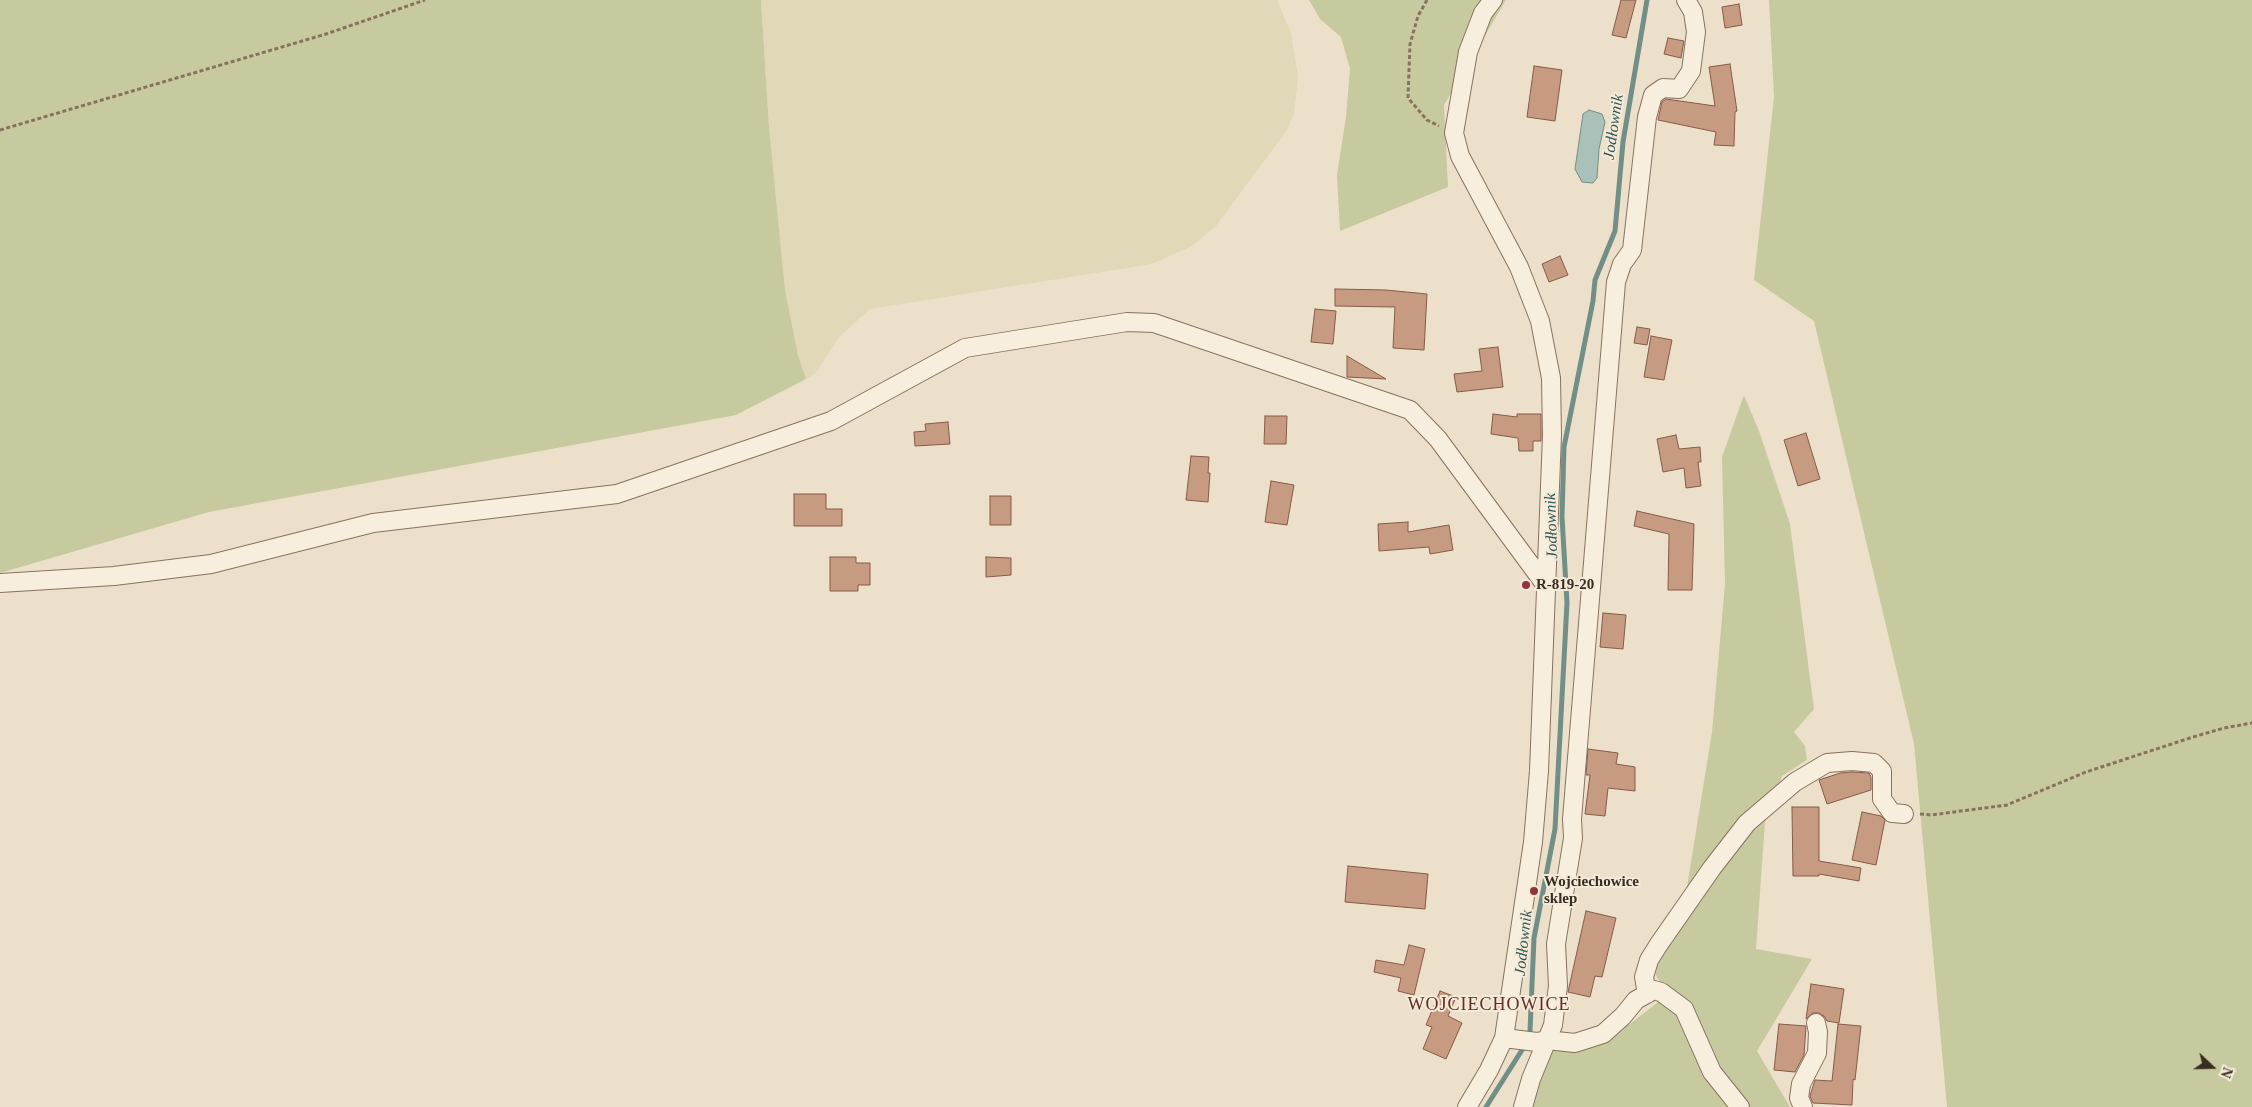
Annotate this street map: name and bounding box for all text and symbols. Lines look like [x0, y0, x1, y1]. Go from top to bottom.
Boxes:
water label: Jodłownik [1600, 93, 1628, 161]
water label: Jodłownik [1541, 493, 1563, 559]
place label: R-819-20 [1536, 576, 1594, 594]
marker: R-819-20 [1520, 579, 1532, 591]
place label: Wojciechowice sklep [1544, 873, 1639, 908]
marker: Wojciechowice sklep [1528, 885, 1540, 897]
water label: Jodłownik [1511, 909, 1537, 977]
district label: WOJCIECHOWICE [1406, 994, 1572, 1016]
north arrow [2187, 1042, 2237, 1092]
text: N [2218, 1065, 2235, 1080]

